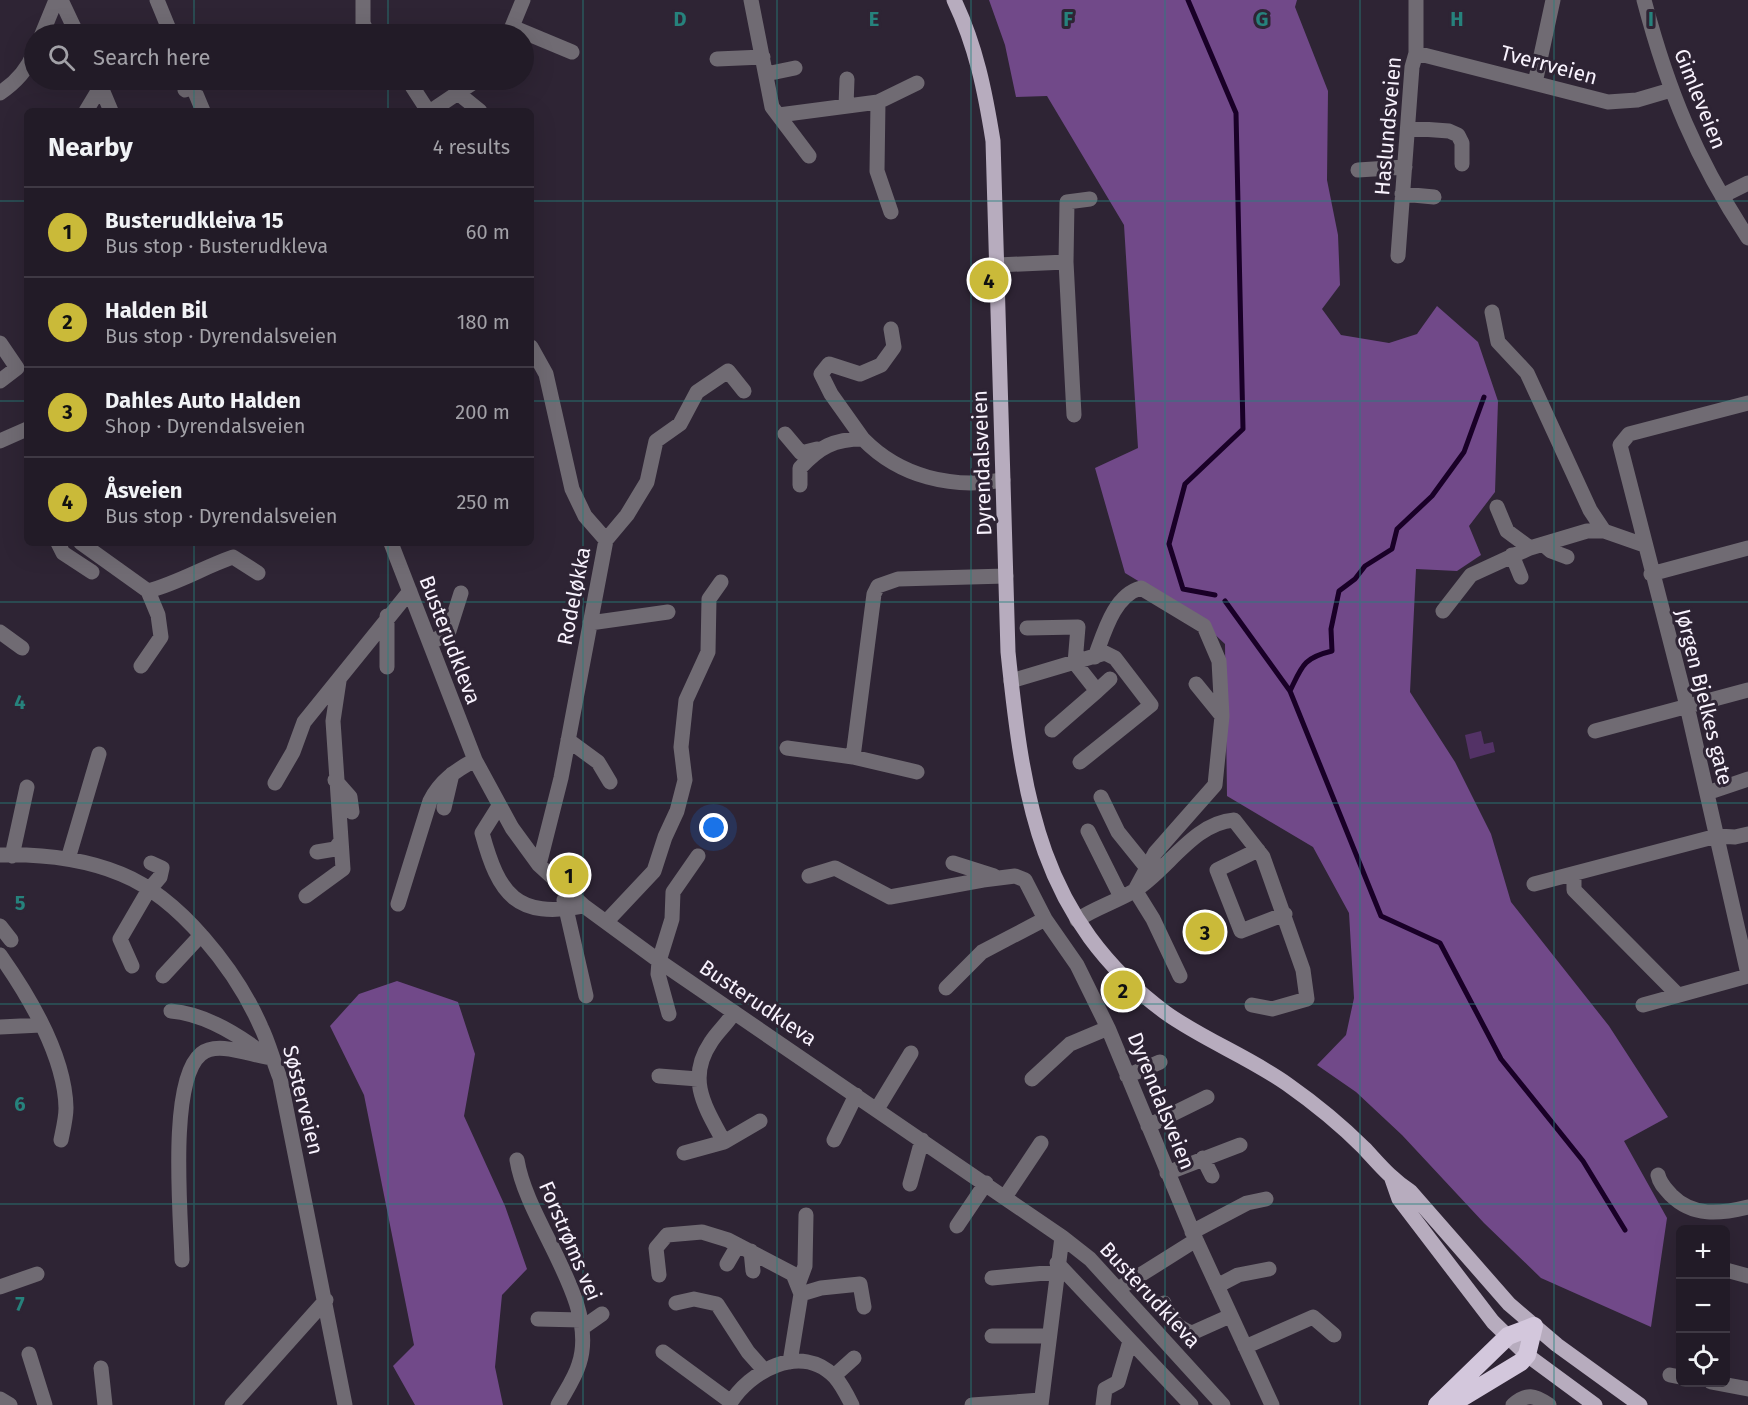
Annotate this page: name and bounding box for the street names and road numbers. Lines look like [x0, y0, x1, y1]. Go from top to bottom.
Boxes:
street label: Tverrveien [1498, 40, 1600, 90]
street label: Gimleveien [1668, 45, 1732, 153]
street label: Haslundsveien [1369, 55, 1407, 197]
street label: Dyrendalsveien [966, 390, 998, 536]
street label: Rodeløkka [552, 545, 596, 647]
street label: Busterudkleva [413, 572, 487, 708]
street label: Jørgen Bjelkes gate [1670, 606, 1738, 788]
street label: Busterudkleva [694, 954, 822, 1052]
street label: Dyrendalsveien [1122, 1029, 1200, 1173]
street label: Søsterveien [277, 1043, 329, 1157]
street label: Forstrøms vei [533, 1177, 607, 1305]
street label: Busterudkleva [1094, 1236, 1206, 1354]

